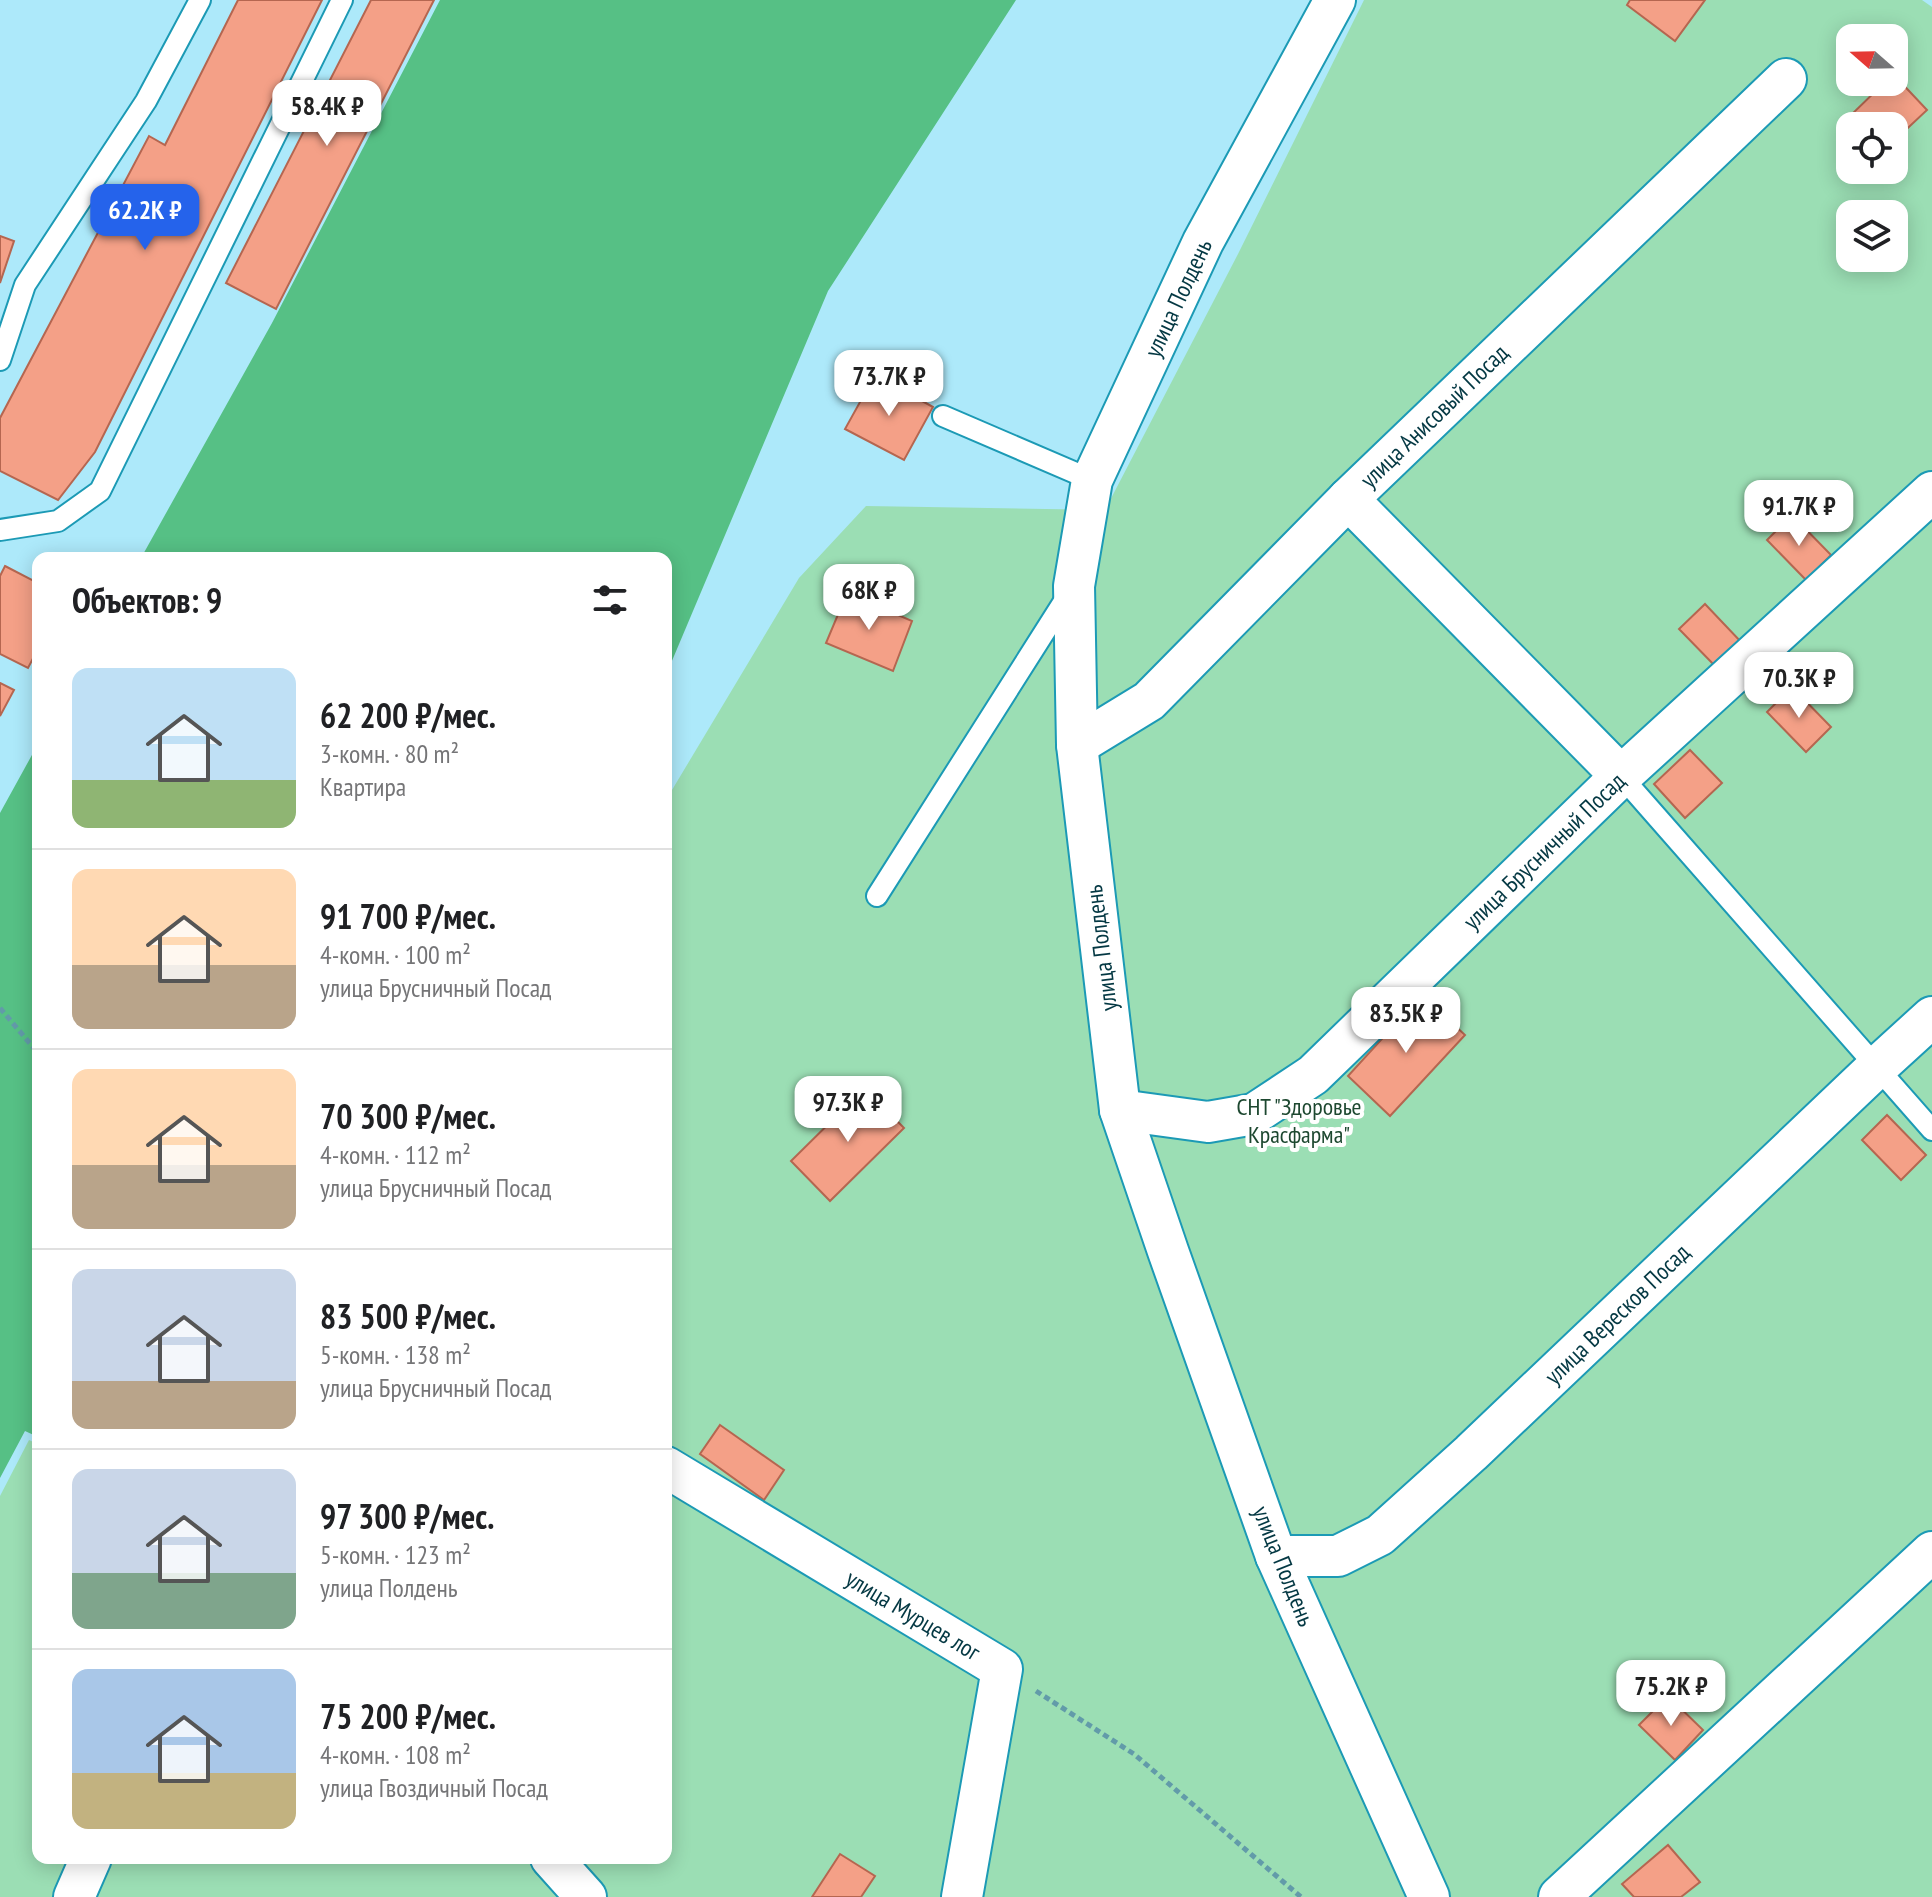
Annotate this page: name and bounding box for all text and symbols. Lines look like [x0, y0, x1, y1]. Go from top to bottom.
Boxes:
north arrow [1836, 24, 1908, 96]
map controls [1836, 24, 1908, 272]
pin: 58.4K ₽ [253, 80, 401, 148]
text: 58.4K ₽ [290, 89, 364, 122]
button: locate [1836, 112, 1908, 184]
pin: 62.2K ₽ [71, 184, 219, 252]
text: 62.2K ₽ [108, 193, 182, 226]
button: layers [1836, 200, 1908, 272]
street label: улица Полдень [1137, 234, 1219, 362]
street label: улица Анисовый Посад [1353, 337, 1515, 495]
pin: 73.7K ₽ [815, 350, 963, 418]
text: 73.7K ₽ [852, 359, 926, 392]
pin: 91.7K ₽ [1725, 480, 1873, 548]
text: 91.7K ₽ [1762, 489, 1836, 522]
pin: 68K ₽ [813, 564, 925, 632]
text: 68K ₽ [841, 573, 897, 606]
text: Объектов: 9 [72, 578, 222, 622]
icon: filters [588, 578, 632, 622]
pin: 70.3K ₽ [1725, 652, 1873, 720]
text: 70.3K ₽ [1762, 661, 1836, 694]
text: 62 200 ₽/мес. [320, 693, 496, 737]
icon: home [136, 700, 232, 796]
text: 3-комн. · 80 m² [320, 737, 459, 770]
street label: улица Брусничный Посад [1456, 765, 1632, 936]
text: Квартира [320, 770, 406, 803]
street label: улица Полдень [1078, 883, 1124, 1013]
text: 91 700 ₽/мес. [320, 894, 496, 938]
icon: home [136, 901, 232, 997]
text: 4-комн. · 100 m² [320, 938, 471, 971]
text: улица Брусничный Посад [320, 971, 552, 1004]
pin: 83.5K ₽ [1332, 987, 1480, 1055]
text: 83.5K ₽ [1369, 996, 1443, 1029]
pin: 97.3K ₽ [774, 1076, 922, 1144]
text: 97.3K ₽ [813, 1085, 883, 1118]
park label: СНТ "Здоровье Красфарма" [1237, 1091, 1361, 1150]
text: 70 300 ₽/мес. [320, 1094, 496, 1138]
icon: home [136, 1101, 232, 1197]
text: 4-комн. · 112 m² [320, 1138, 471, 1171]
text: улица Брусничный Посад [320, 1171, 552, 1204]
street label: улица Вересков Посад [1538, 1236, 1696, 1391]
text: 83 500 ₽/мес. [320, 1294, 496, 1338]
icon: home [136, 1301, 232, 1397]
text: 5-комн. · 138 m² [320, 1338, 471, 1371]
text: улица Брусничный Посад [320, 1371, 552, 1404]
text: 97 300 ₽/мес. [320, 1494, 494, 1538]
icon: home [136, 1501, 232, 1597]
street label: улица Полдень [1246, 1501, 1322, 1631]
text: 5-комн. · 123 m² [320, 1538, 471, 1571]
street label: улица Мурцев лог [840, 1563, 987, 1668]
text: улица Полдень [320, 1571, 458, 1604]
pin: 75.2K ₽ [1597, 1660, 1745, 1728]
text: 75.2K ₽ [1634, 1669, 1708, 1702]
text: 75 200 ₽/мес. [320, 1694, 496, 1738]
icon: home [136, 1701, 232, 1797]
text: 4-комн. · 108 m² [320, 1738, 471, 1771]
text: улица Гвоздичный Посад [320, 1771, 548, 1804]

